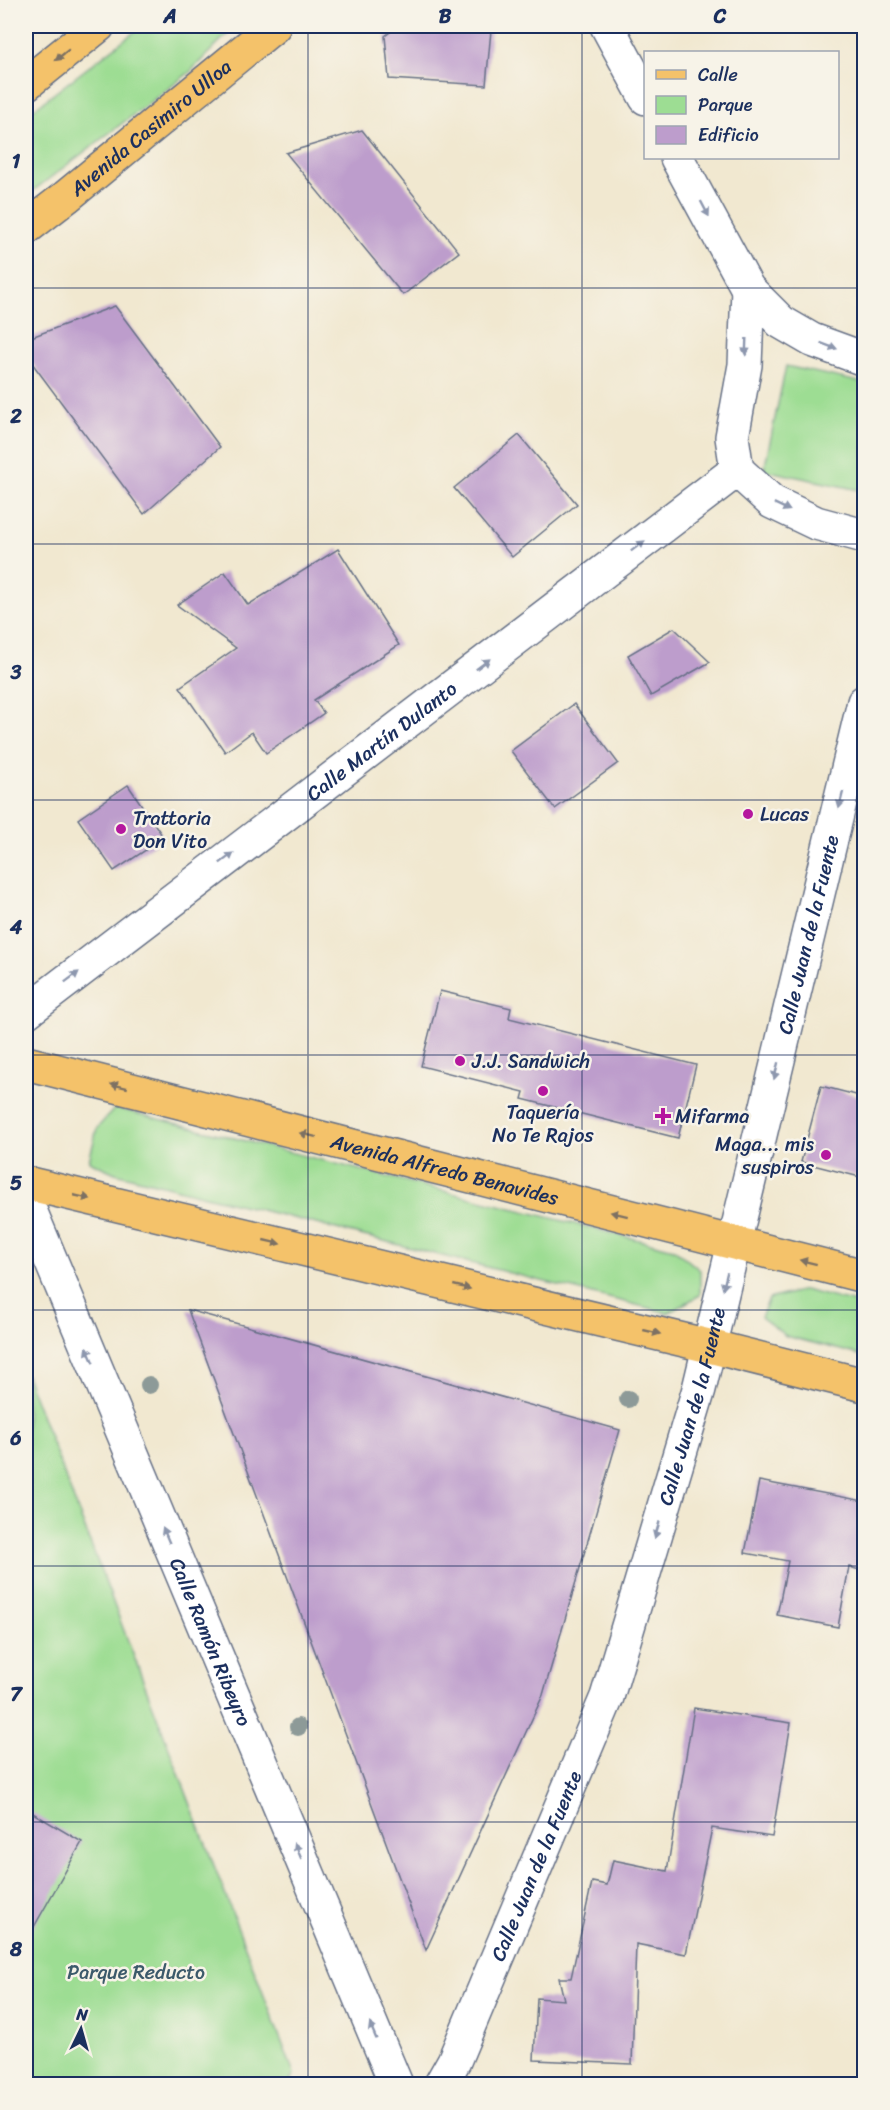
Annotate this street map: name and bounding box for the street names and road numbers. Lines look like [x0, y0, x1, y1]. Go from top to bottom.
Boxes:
street label: Avenida Casimiro Ulloa [61, 50, 240, 206]
street label: Calle Martín Dulanto [298, 672, 465, 811]
street label: Calle Juan de la Fuente [768, 831, 850, 1038]
street label: Avenida Alfredo Benavides [326, 1124, 563, 1216]
street label: Calle Juan de la Fuente [648, 1304, 736, 1510]
street label: Calle Ramón Ribeyro [159, 1552, 261, 1732]
street label: Calle Juan de la Fuente [481, 1765, 592, 1967]

